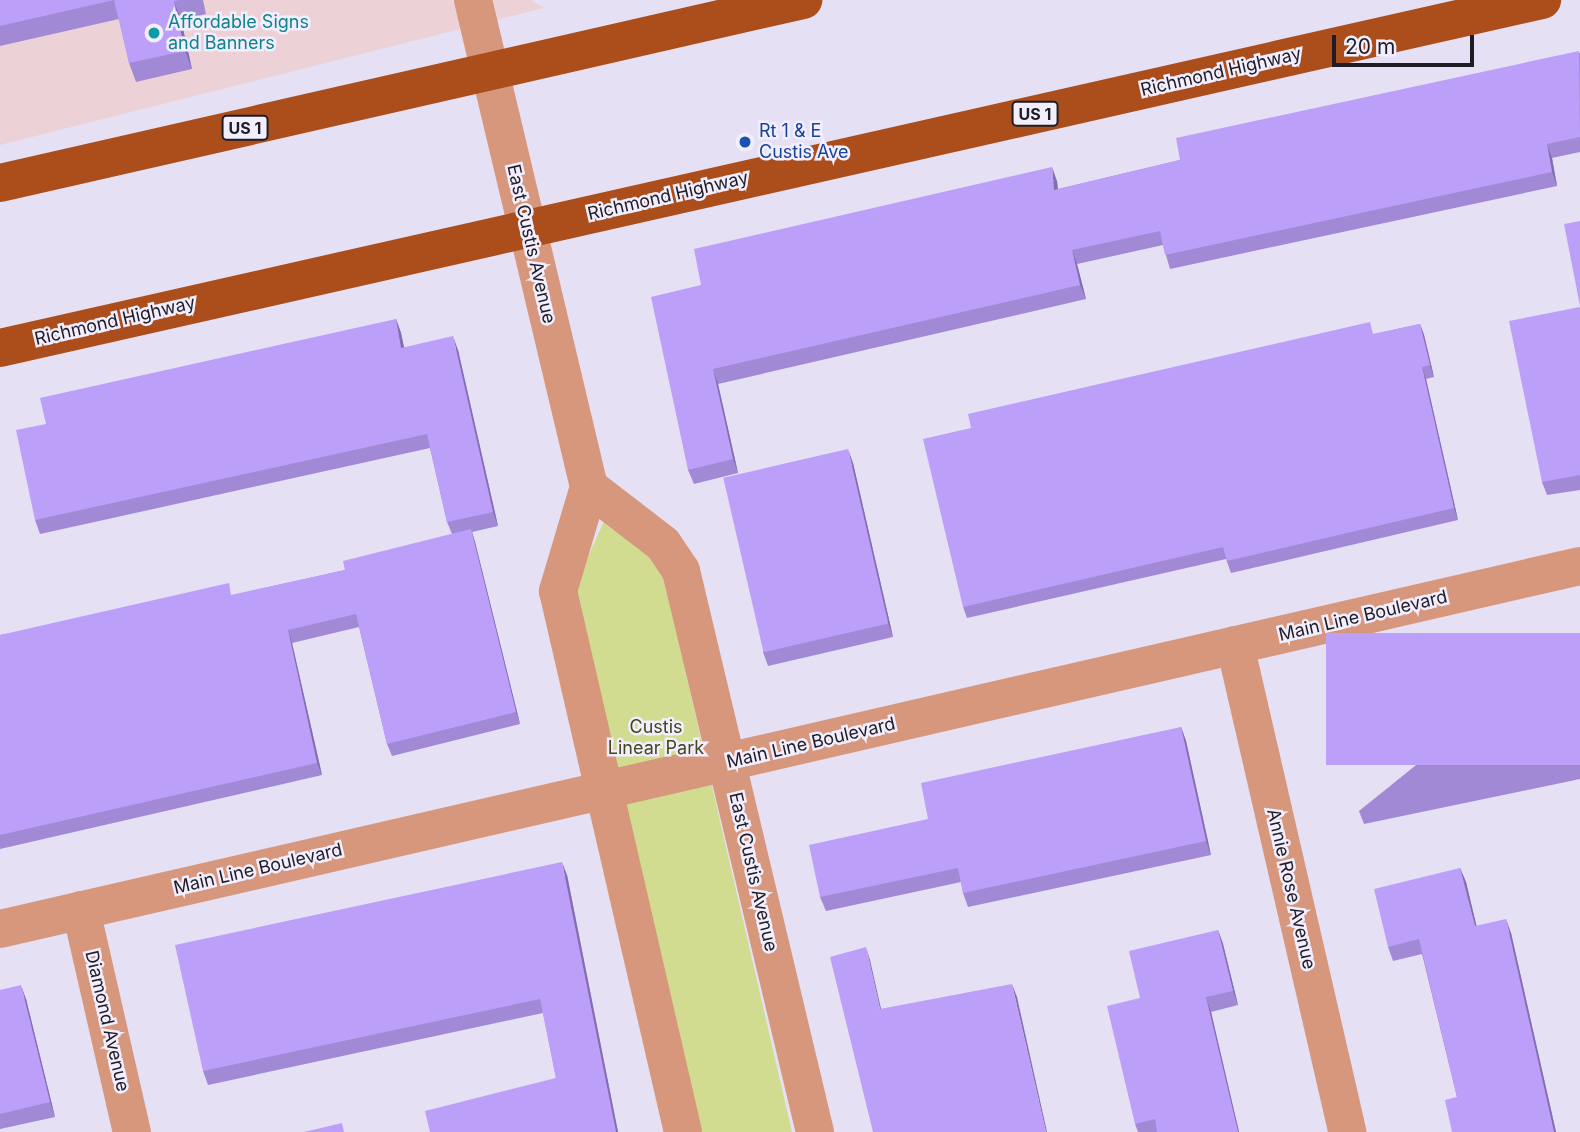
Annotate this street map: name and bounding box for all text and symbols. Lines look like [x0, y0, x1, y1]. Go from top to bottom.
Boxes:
place label: Affordable Signs and Banners [168, 12, 309, 54]
scale bar [1335, 21, 1477, 65]
marker: Affordable Signs and Banners [146, 25, 162, 41]
text: 20 m [1345, 34, 1395, 59]
street label: Richmond Highway [1139, 43, 1303, 101]
road number: US 1 [1010, 102, 1060, 126]
road number: US 1 [220, 116, 270, 140]
place label: Rt 1 & E Custis Ave [759, 121, 849, 164]
marker: Rt 1 & E Custis Ave [737, 134, 753, 150]
street label: East Custis Avenue [502, 162, 560, 326]
street label: Richmond Highway [586, 167, 750, 225]
street label: Richmond Highway [33, 292, 197, 350]
street label: Main Line Boulevard [1277, 586, 1449, 646]
street label: Main Line Boulevard [725, 713, 897, 773]
park label: Custis Linear Park [608, 717, 704, 760]
street label: East Custis Avenue [724, 790, 782, 954]
street label: Annie Rose Avenue [1262, 807, 1320, 971]
street label: Main Line Boulevard [172, 839, 344, 899]
street label: Diamond Avenue [80, 948, 134, 1094]

